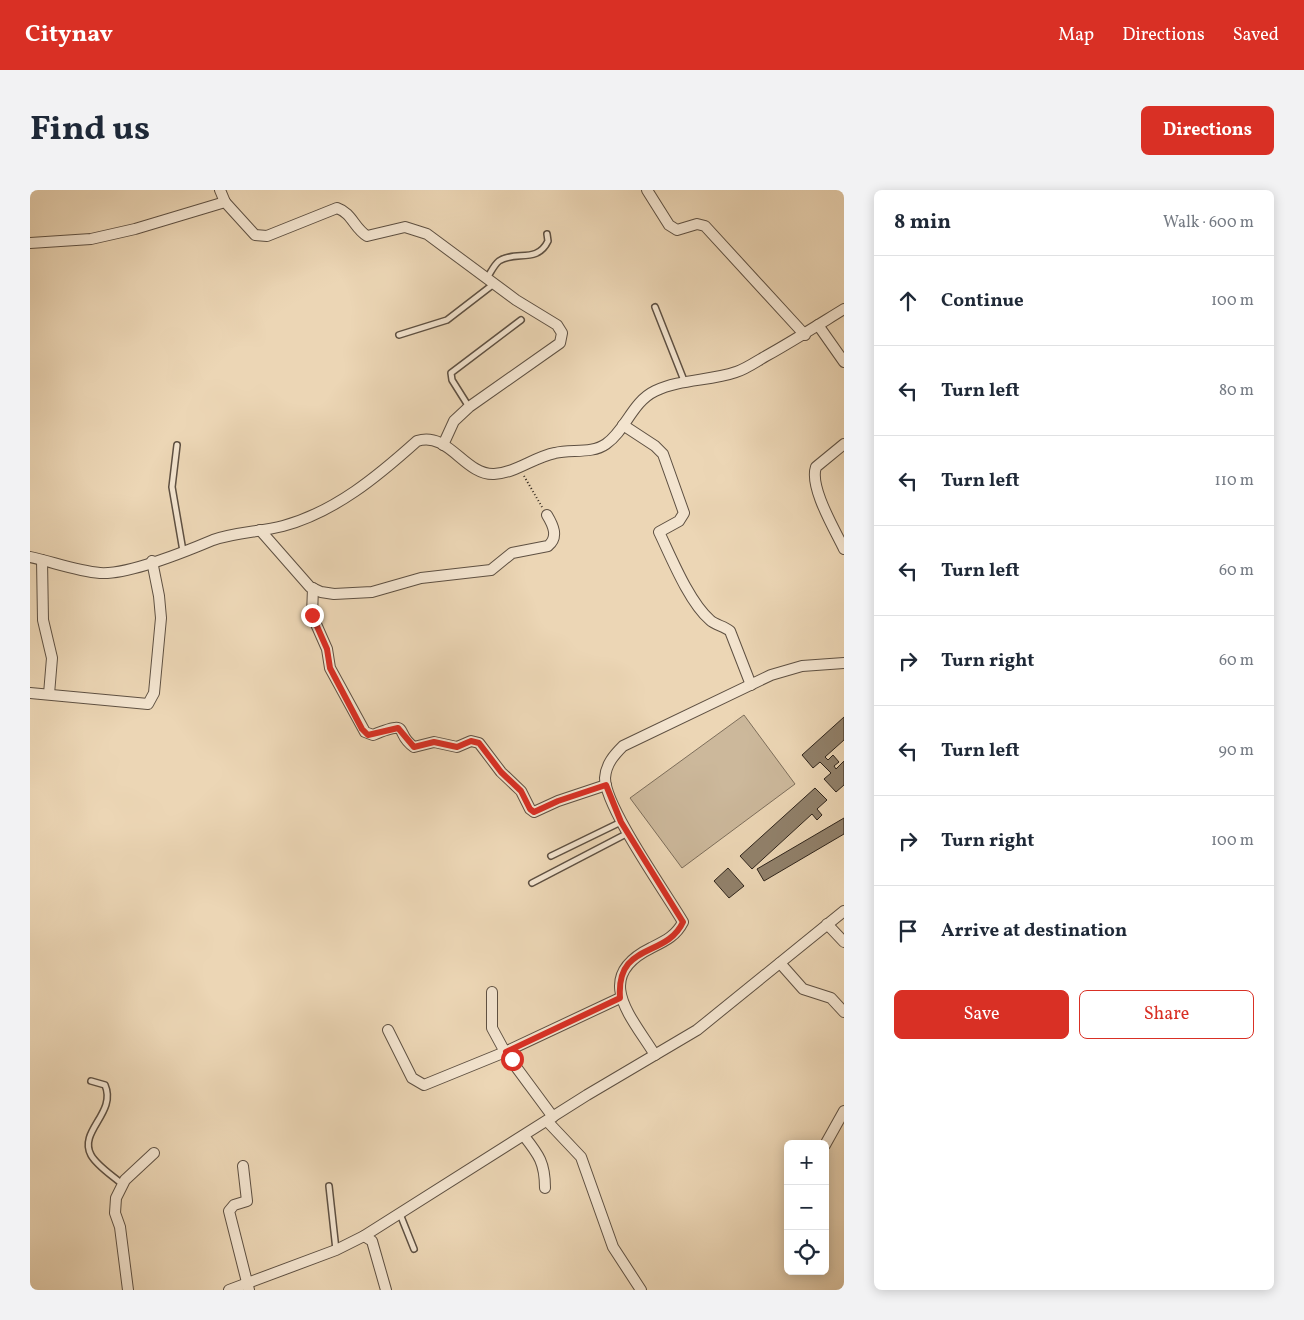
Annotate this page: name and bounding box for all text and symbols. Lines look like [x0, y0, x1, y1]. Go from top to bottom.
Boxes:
text: Citynav [25, 18, 113, 52]
text: Map [1058, 23, 1094, 48]
text: Directions [1122, 23, 1205, 48]
text: Saved [1233, 23, 1279, 48]
text: Find us [30, 106, 150, 154]
button: Directions [1141, 106, 1274, 155]
text: 8 min [894, 208, 951, 237]
text: Walk · 600 m [1163, 212, 1254, 234]
icon: ahead [894, 287, 922, 315]
text: Continue [941, 288, 1024, 314]
text: 100 m [1211, 290, 1254, 312]
icon: left [894, 377, 922, 405]
text: Turn left [941, 378, 1020, 404]
text: 80 m [1219, 380, 1254, 402]
icon: left [894, 467, 922, 495]
text: Turn left [941, 468, 1020, 494]
text: 110 m [1215, 470, 1254, 492]
icon: left [894, 557, 922, 585]
text: Turn left [941, 558, 1020, 584]
text: 60 m [1219, 560, 1254, 582]
route end [301, 604, 324, 627]
icon: right [894, 647, 922, 675]
text: Turn right [941, 648, 1034, 674]
text: 60 m [1219, 650, 1254, 672]
icon: left [894, 737, 922, 765]
text: Turn left [941, 738, 1020, 764]
text: 90 m [1218, 740, 1254, 762]
icon: right [894, 827, 922, 855]
text: Turn right [941, 828, 1034, 854]
text: 100 m [1211, 830, 1254, 852]
icon: arrive [894, 917, 922, 945]
text: Arrive at destination [941, 918, 1127, 944]
button: Save [894, 990, 1069, 1039]
button: Share [1079, 990, 1254, 1039]
route start [501, 1048, 524, 1071]
map controls [784, 1140, 829, 1275]
button: + [784, 1140, 829, 1185]
button: − [784, 1185, 829, 1230]
button: locate [784, 1230, 829, 1275]

